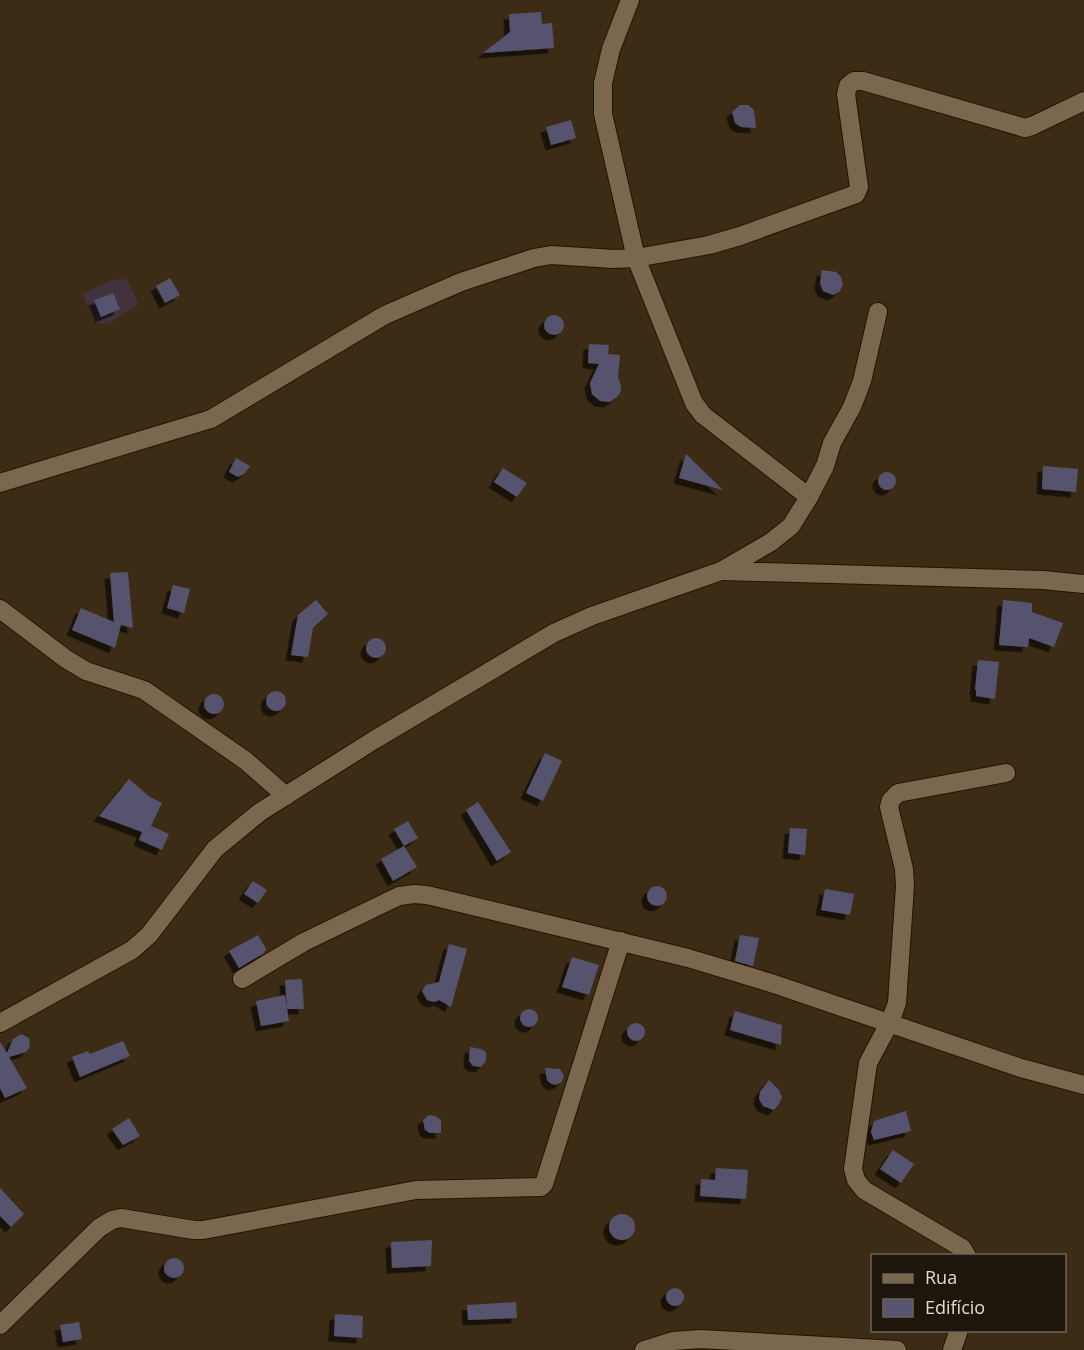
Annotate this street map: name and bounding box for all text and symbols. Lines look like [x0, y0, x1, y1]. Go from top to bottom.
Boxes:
legend [871, 1254, 1066, 1332]
text: Rua [925, 1265, 957, 1289]
text: Edifício [925, 1295, 985, 1319]

